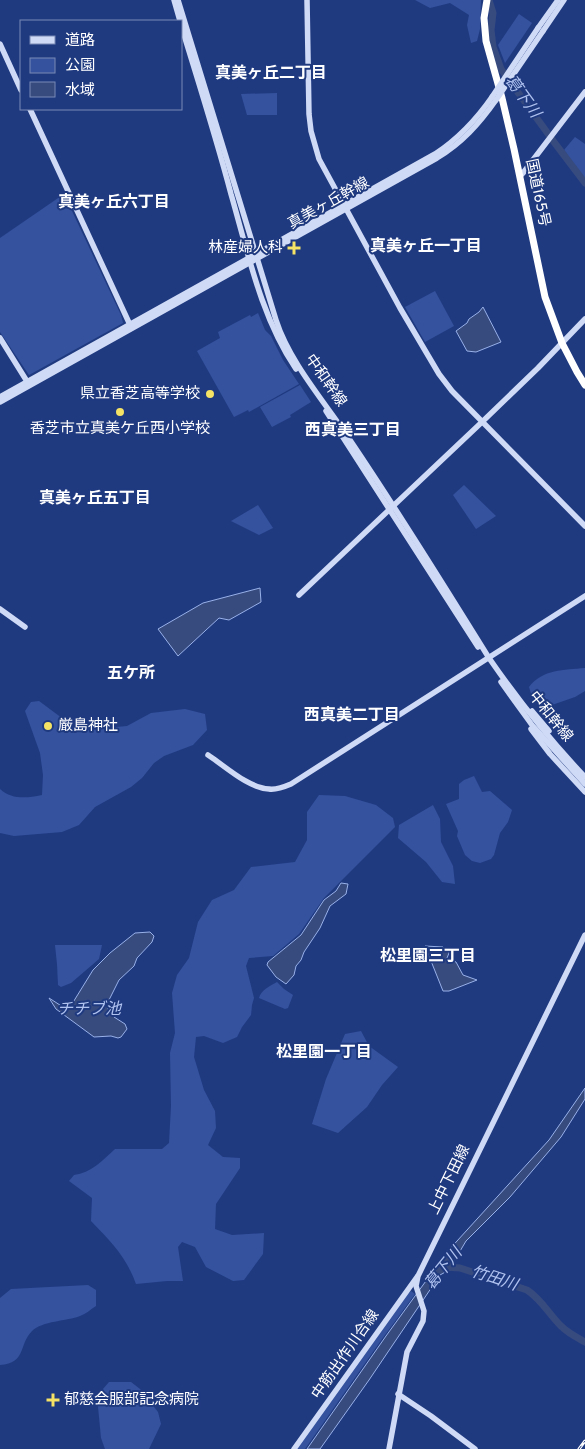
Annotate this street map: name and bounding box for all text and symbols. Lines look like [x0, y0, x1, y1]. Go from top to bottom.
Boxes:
legend [20, 20, 182, 110]
text: 道路 [65, 32, 95, 51]
text: 公園 [65, 57, 95, 76]
district label: 真美ヶ丘二丁目 [215, 64, 327, 84]
water label: 葛下川 [500, 72, 545, 124]
text: 水域 [65, 82, 95, 101]
street label: 国道165号 [521, 157, 553, 229]
street label: 真美ヶ丘幹線 [285, 174, 373, 234]
district label: 真美ヶ丘六丁目 [58, 193, 170, 213]
district label: 真美ヶ丘一丁目 [370, 237, 482, 257]
place label: 林産婦人科 [208, 239, 283, 258]
marker: 林産婦人科 [287, 241, 301, 255]
street label: 中和幹線 [300, 351, 350, 411]
place label: 県立香芝高等学校 [80, 385, 200, 404]
marker: 県立香芝高等学校 [204, 388, 216, 400]
marker: 香芝市立真美ケ丘西小学校 [114, 406, 126, 418]
place label: 香芝市立真美ケ丘西小学校 [30, 420, 210, 439]
district label: 西真美三丁目 [305, 421, 401, 441]
district label: 真美ヶ丘五丁目 [39, 489, 151, 509]
district label: 五ケ所 [107, 664, 155, 684]
street label: 中和幹線 [524, 688, 576, 746]
district label: 西真美二丁目 [304, 706, 400, 726]
place label: 厳島神社 [58, 717, 118, 736]
marker: 厳島神社 [42, 720, 54, 732]
district label: 松里園三丁目 [380, 947, 476, 967]
water label: チチブ池 [57, 1000, 123, 1020]
district label: 松里園一丁目 [276, 1043, 372, 1063]
street label: 上中下田線 [425, 1142, 475, 1218]
water label: 葛下川 [421, 1243, 468, 1294]
water label: 竹田川 [468, 1262, 522, 1297]
street label: 中筋出作川合線 [308, 1307, 384, 1403]
place label: 郁慈会服部記念病院 [64, 1391, 199, 1410]
marker: 郁慈会服部記念病院 [46, 1393, 60, 1407]

